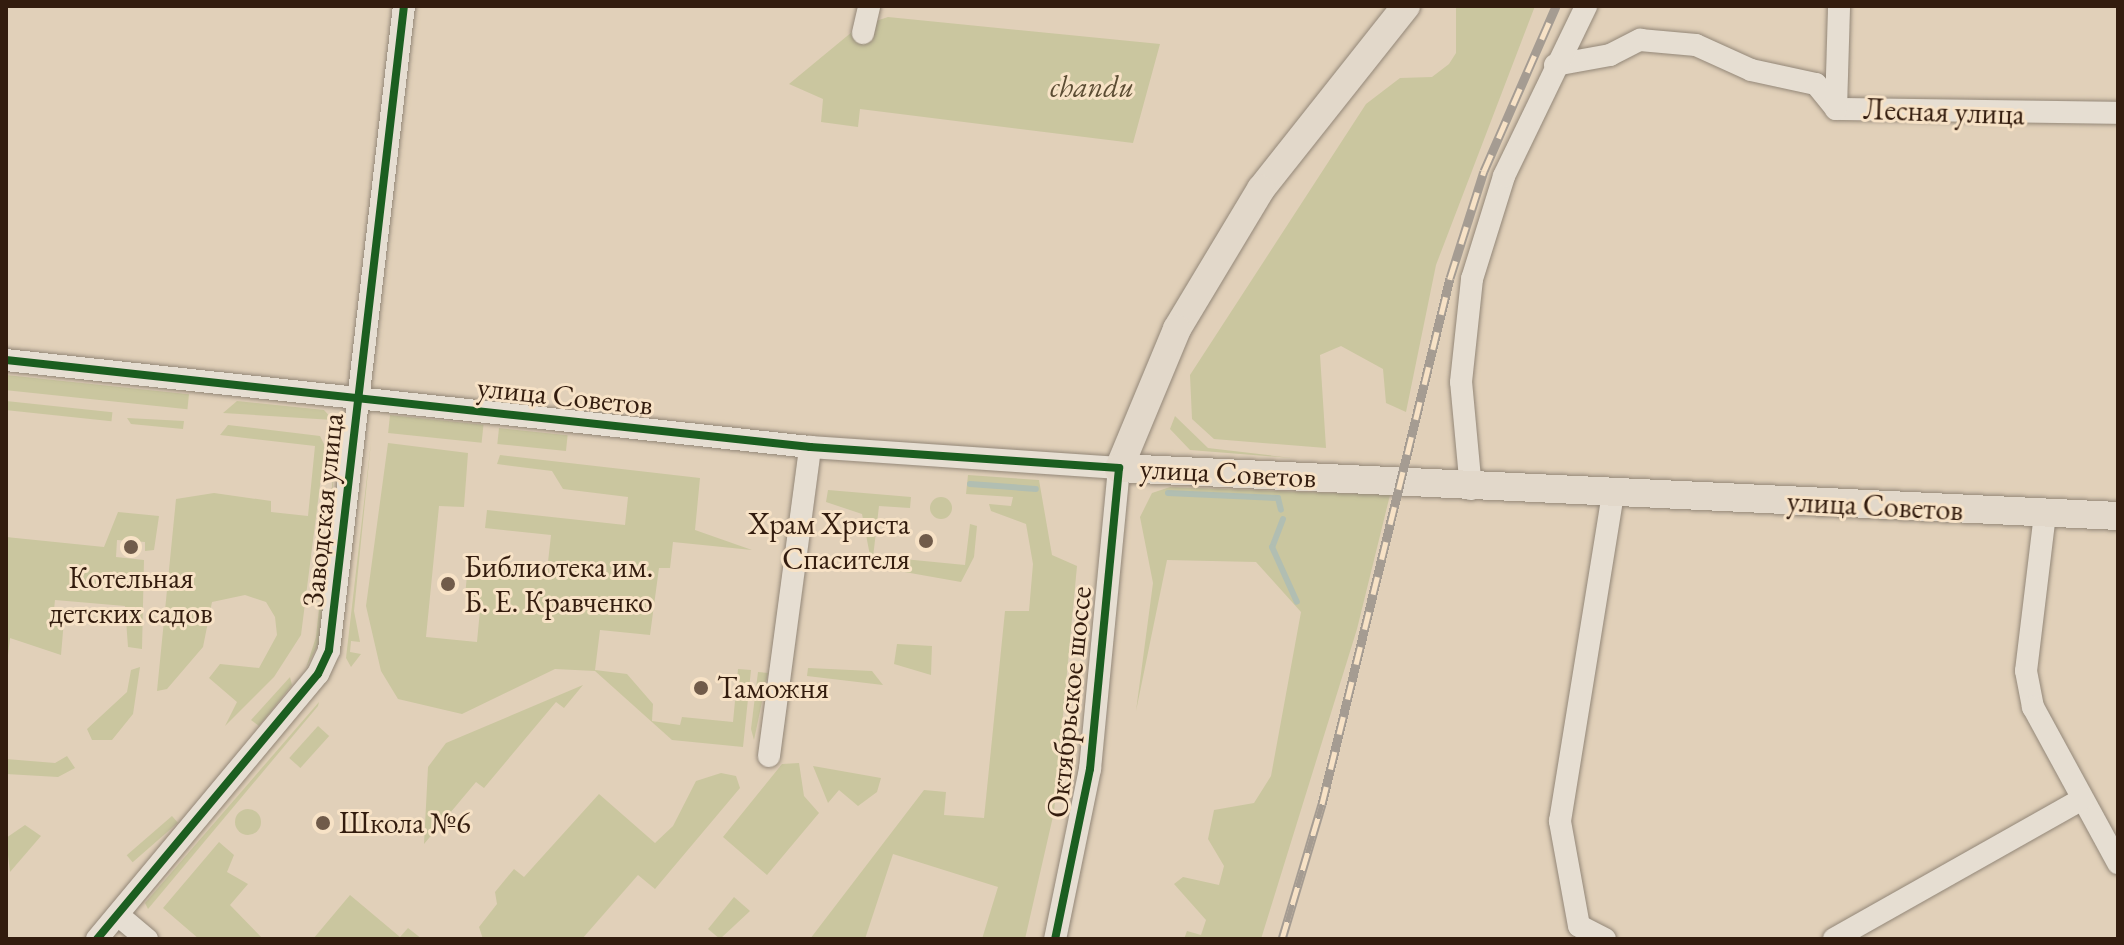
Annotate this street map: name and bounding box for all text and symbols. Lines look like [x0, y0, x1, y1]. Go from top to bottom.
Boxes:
park label: chandu [1050, 69, 1134, 105]
street label: Лесная улица [1863, 91, 2025, 133]
street label: улица Советов [475, 369, 655, 423]
street label: Заводская улица [295, 411, 351, 609]
street label: улица Советов [1139, 450, 1317, 496]
street label: улица Советов [1786, 483, 1964, 529]
place label: Храм Христа Спасителя [748, 506, 910, 576]
marker: Храм Христа Спасителя [917, 532, 935, 550]
marker: Котельная детских садов [122, 538, 140, 556]
place label: Библиотека им. Б. Е. Кравченко [464, 549, 653, 620]
place label: Котельная детских садов [49, 560, 213, 630]
marker: Библиотека им. Б. Е. Кравченко [439, 575, 457, 593]
street label: Октябрьское шоссе [1039, 584, 1099, 820]
place label: Таможня [717, 670, 829, 706]
marker: Таможня [692, 679, 710, 697]
place label: Школа №6 [339, 805, 471, 841]
marker: Школа №6 [314, 814, 332, 832]

